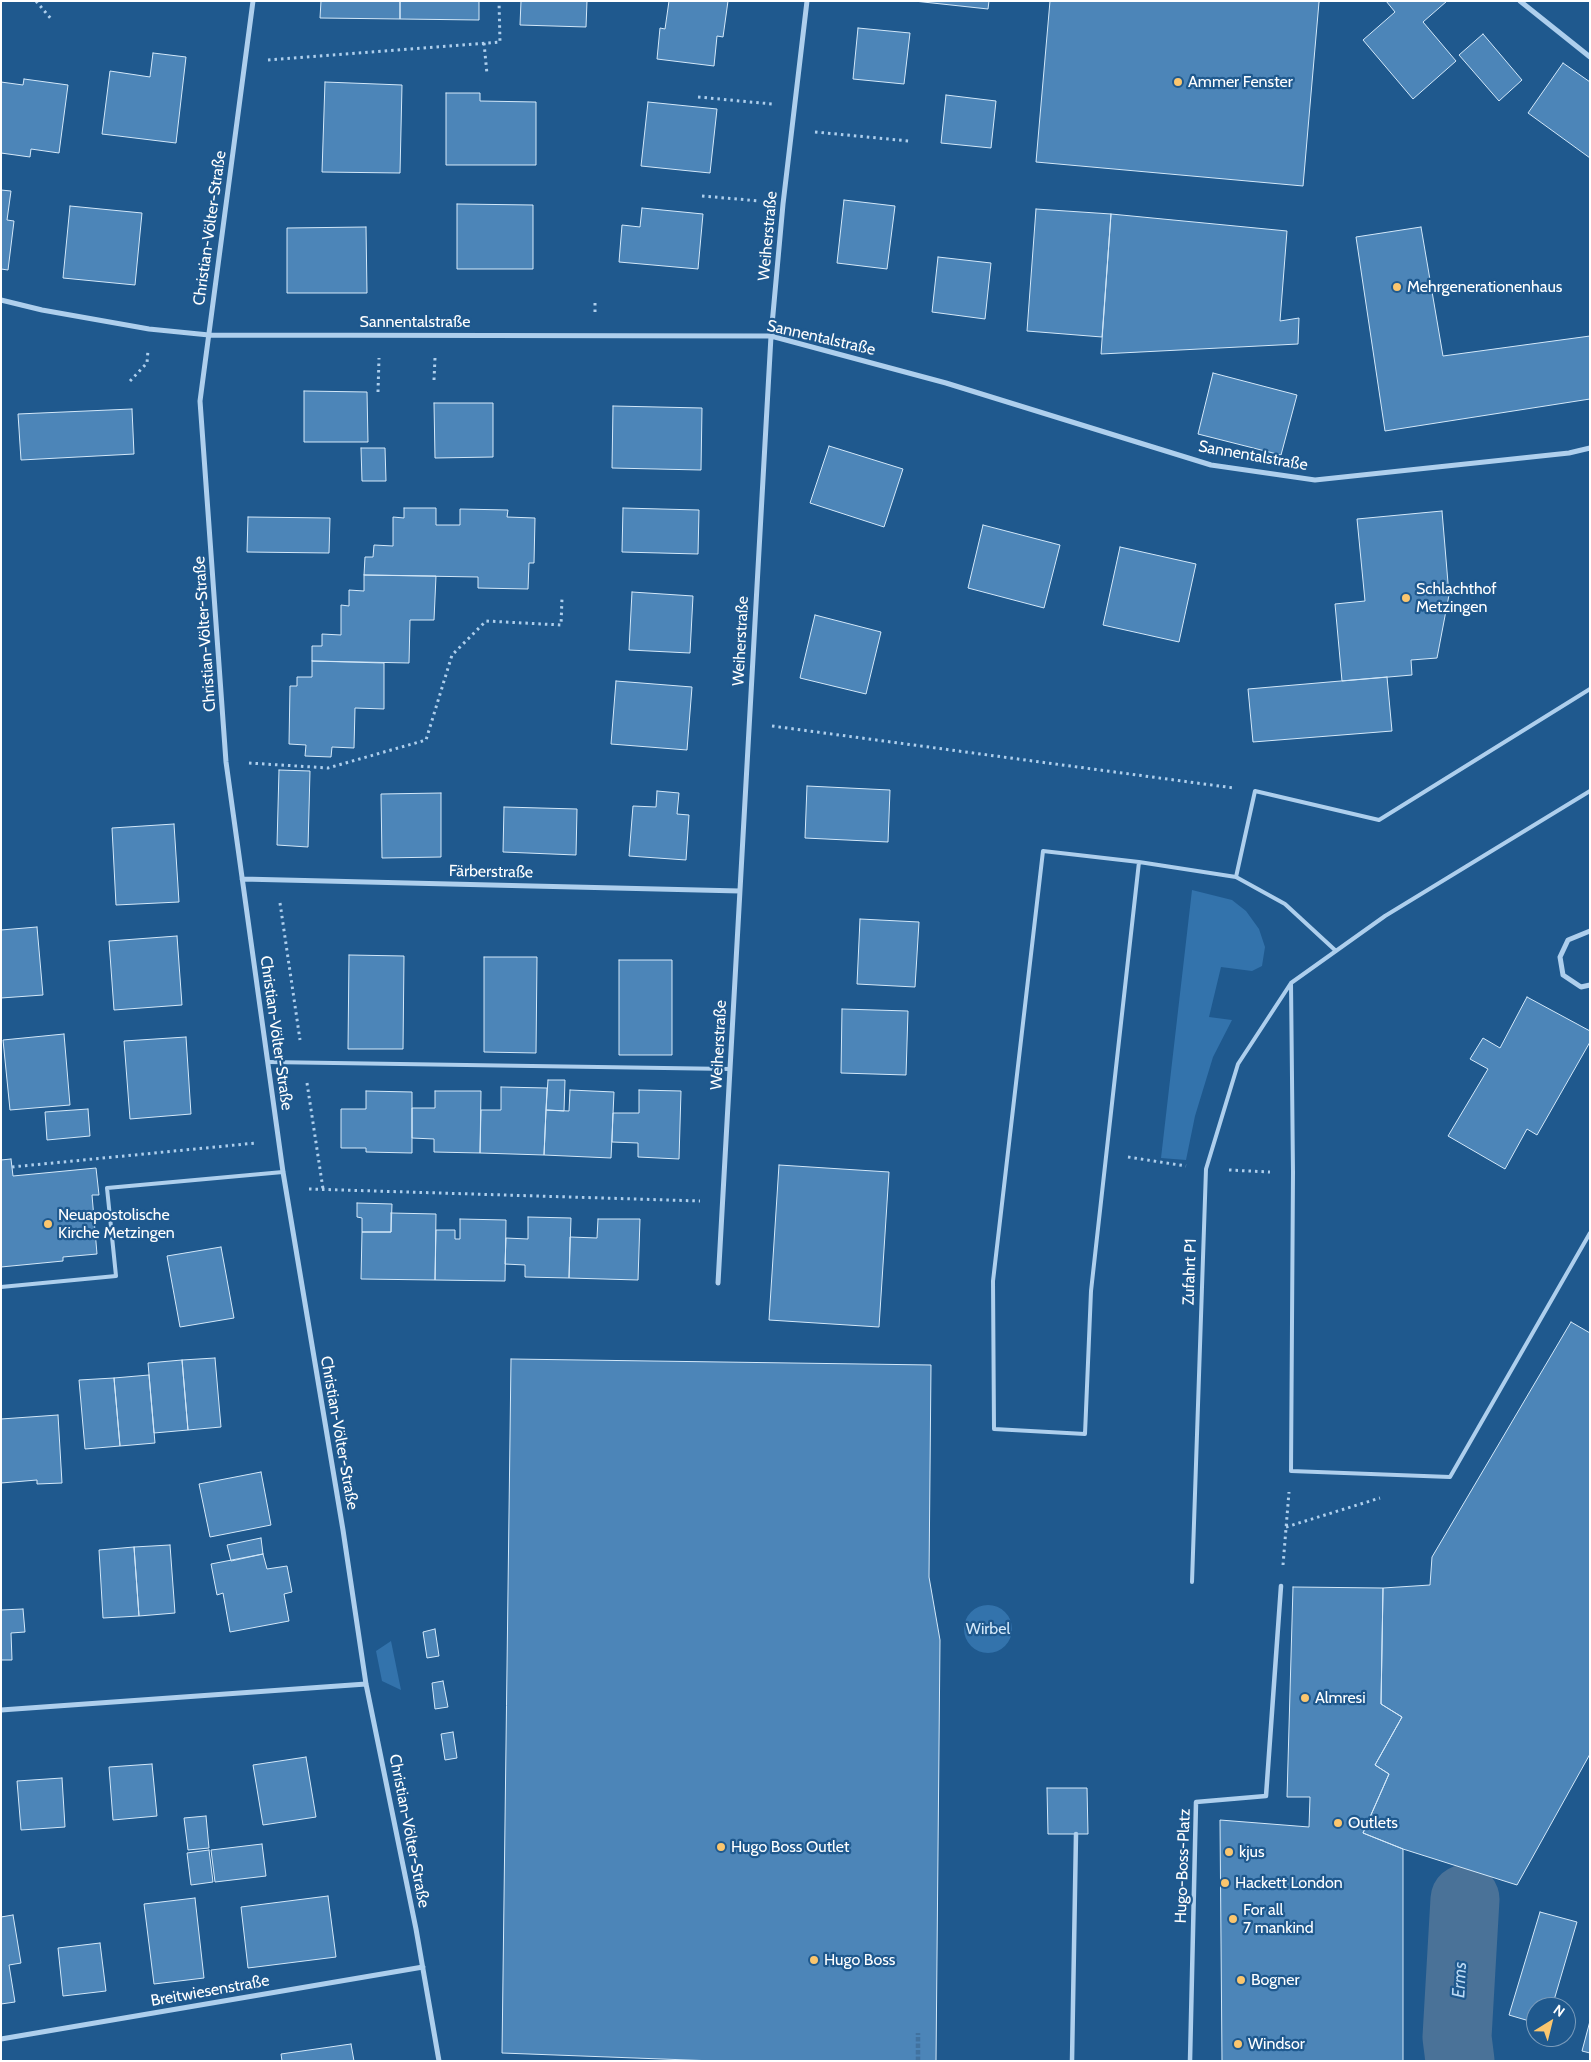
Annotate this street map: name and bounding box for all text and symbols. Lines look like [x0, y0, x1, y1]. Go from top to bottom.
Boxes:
place label: Ammer Fenster [1188, 72, 1293, 92]
marker: Ammer Fenster [1172, 76, 1184, 88]
street label: Christian-Völter-Straße [190, 149, 230, 307]
street label: Weiherstraße [755, 190, 781, 282]
place label: Mehrgenerationenhaus [1407, 277, 1562, 297]
marker: Mehrgenerationenhaus [1391, 281, 1403, 293]
street label: Sannentalstraße [360, 312, 470, 332]
street label: Sannentalstraße [765, 316, 877, 360]
street label: Sannentalstraße [1197, 437, 1309, 475]
street label: Christian-Völter-Straße [190, 555, 220, 713]
place label: Schlachthof Metzingen [1416, 579, 1497, 617]
marker: Schlachthof Metzingen [1400, 592, 1412, 604]
street label: Weiherstraße [729, 596, 753, 686]
street label: Färberstraße [449, 862, 533, 882]
street label: Christian-Völter-Straße [256, 954, 296, 1112]
street label: Weiherstraße [707, 1000, 731, 1090]
place label: Neuapostolische Kirche Metzingen [58, 1205, 175, 1243]
marker: Neuapostolische Kirche Metzingen [42, 1218, 54, 1230]
street label: Zufahrt P1 [1179, 1238, 1201, 1306]
street label: Christian-Völter-Straße [316, 1354, 362, 1512]
park label: Wirbel [966, 1619, 1010, 1639]
place label: Almresi [1315, 1688, 1366, 1708]
marker: Almresi [1299, 1692, 1311, 1704]
street label: Christian-Völter-Straße [385, 1753, 433, 1909]
street label: Hugo-Boss-Platz [1171, 1808, 1195, 1924]
place label: Outlets [1348, 1813, 1398, 1833]
marker: Outlets [1332, 1817, 1344, 1829]
place label: Hugo Boss Outlet [731, 1837, 849, 1857]
marker: Hugo Boss Outlet [715, 1841, 727, 1853]
place label: kjus [1239, 1842, 1265, 1862]
marker: kjus [1223, 1846, 1235, 1858]
place label: Hackett London [1235, 1873, 1343, 1893]
marker: Hackett London [1219, 1877, 1231, 1889]
place label: For all 7 mankind [1243, 1900, 1314, 1938]
marker: For all 7 mankind [1227, 1913, 1239, 1925]
place label: Hugo Boss [824, 1950, 895, 1970]
marker: Hugo Boss [808, 1954, 820, 1966]
water label: Erms [1448, 1961, 1472, 1999]
place label: Bogner [1251, 1970, 1300, 1990]
street label: Breitwiesenstraße [149, 1971, 271, 2011]
marker: Bogner [1235, 1974, 1247, 1986]
north arrow [1526, 1997, 1576, 2047]
text: N [1550, 2000, 1569, 2021]
place label: Windsor [1248, 2034, 1305, 2054]
marker: Windsor [1232, 2038, 1244, 2050]

